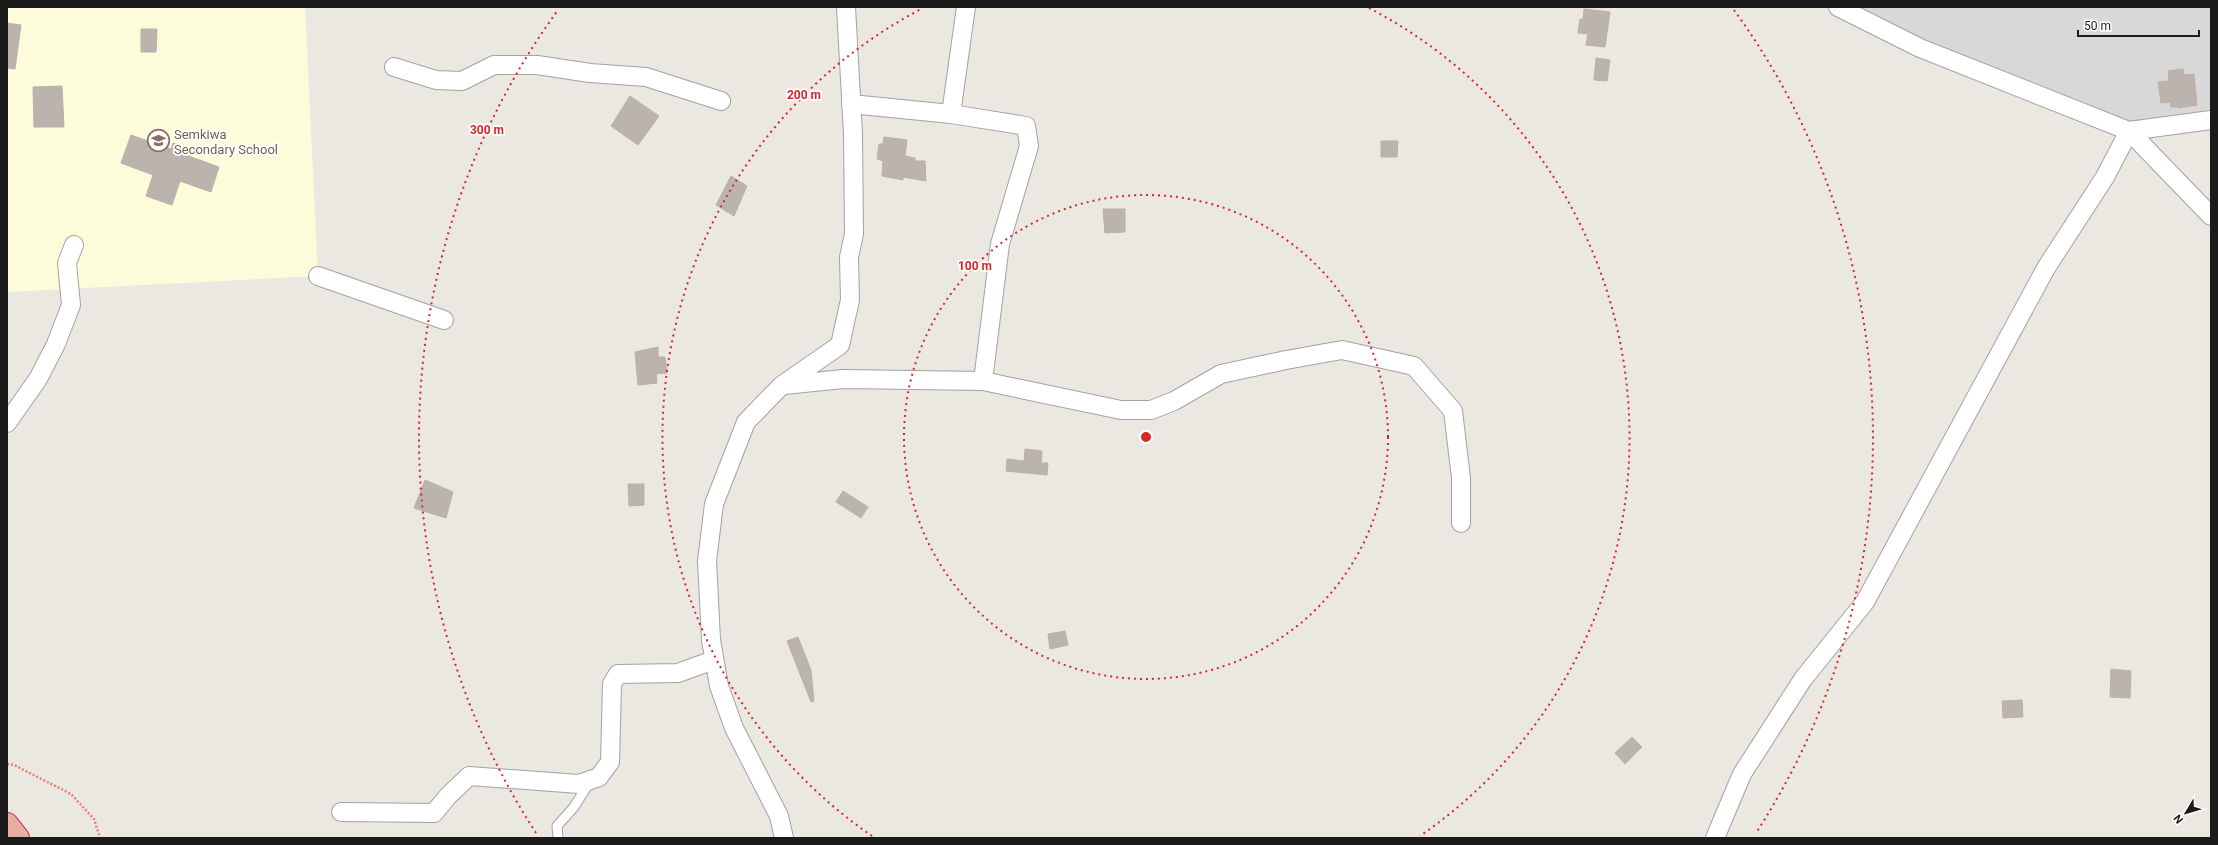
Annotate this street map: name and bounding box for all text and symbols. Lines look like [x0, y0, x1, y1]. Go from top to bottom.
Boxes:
scale bar [2078, 12, 2199, 38]
text: 50 m [2084, 19, 2111, 33]
text: 200 m [787, 88, 821, 102]
text: 300 m [470, 123, 504, 137]
place label: Semkiwa Secondary School [174, 127, 278, 157]
school or university icon: Semkiwa Secondary School [146, 128, 172, 154]
text: 100 m [958, 259, 992, 273]
centre of rings [1139, 430, 1153, 444]
north arrow [2166, 793, 2206, 833]
text: N [2171, 812, 2186, 826]

